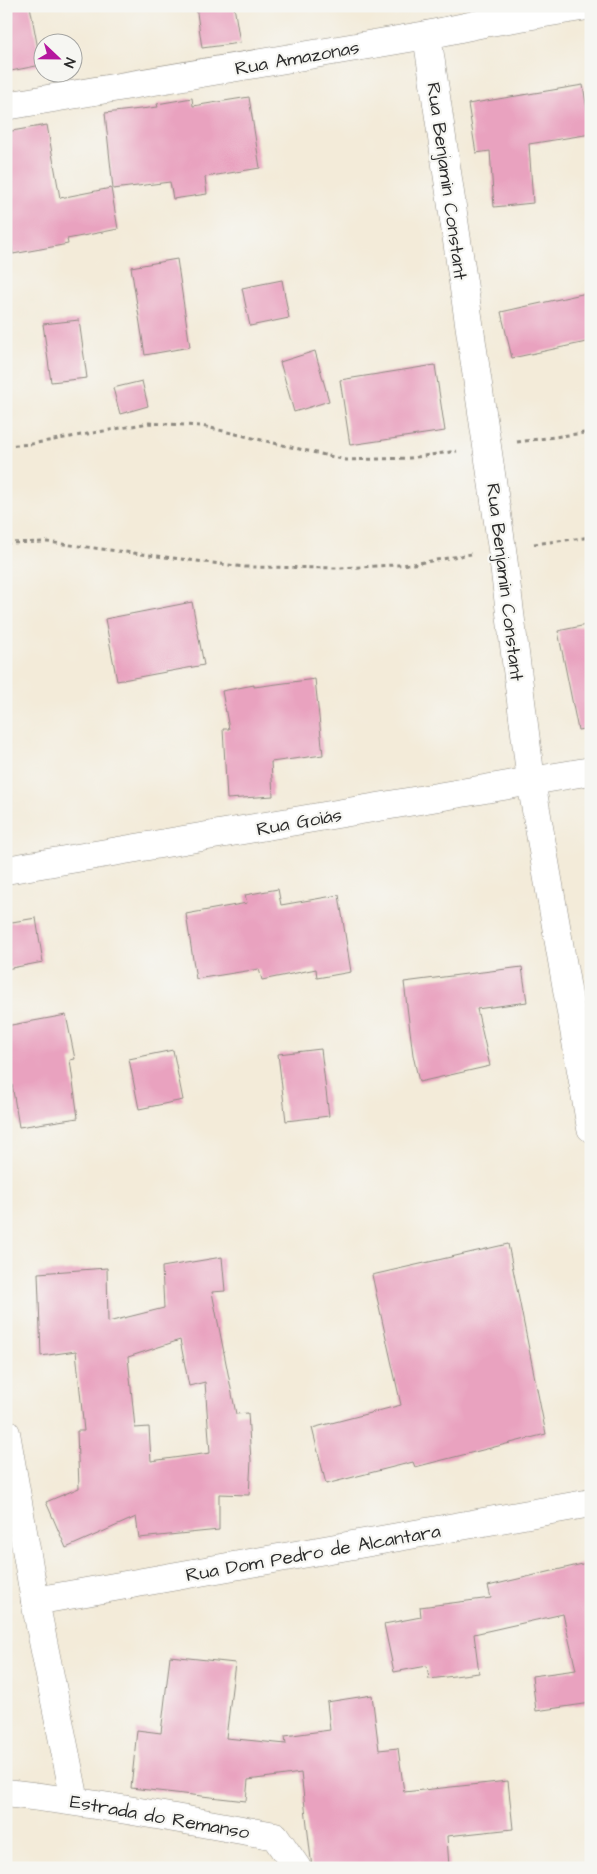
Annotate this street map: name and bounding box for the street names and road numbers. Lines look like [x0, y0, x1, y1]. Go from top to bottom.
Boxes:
street label: Rua Amazonas [233, 34, 362, 83]
street label: Rua Benjamin Constant [419, 81, 474, 282]
street label: Rua Benjamin Constant [479, 482, 530, 683]
street label: Rua Goiás [254, 802, 344, 843]
street label: Rua Dom Pedro de Alcantara [184, 1518, 443, 1589]
street label: Estrada do Remanso [68, 1788, 252, 1847]

